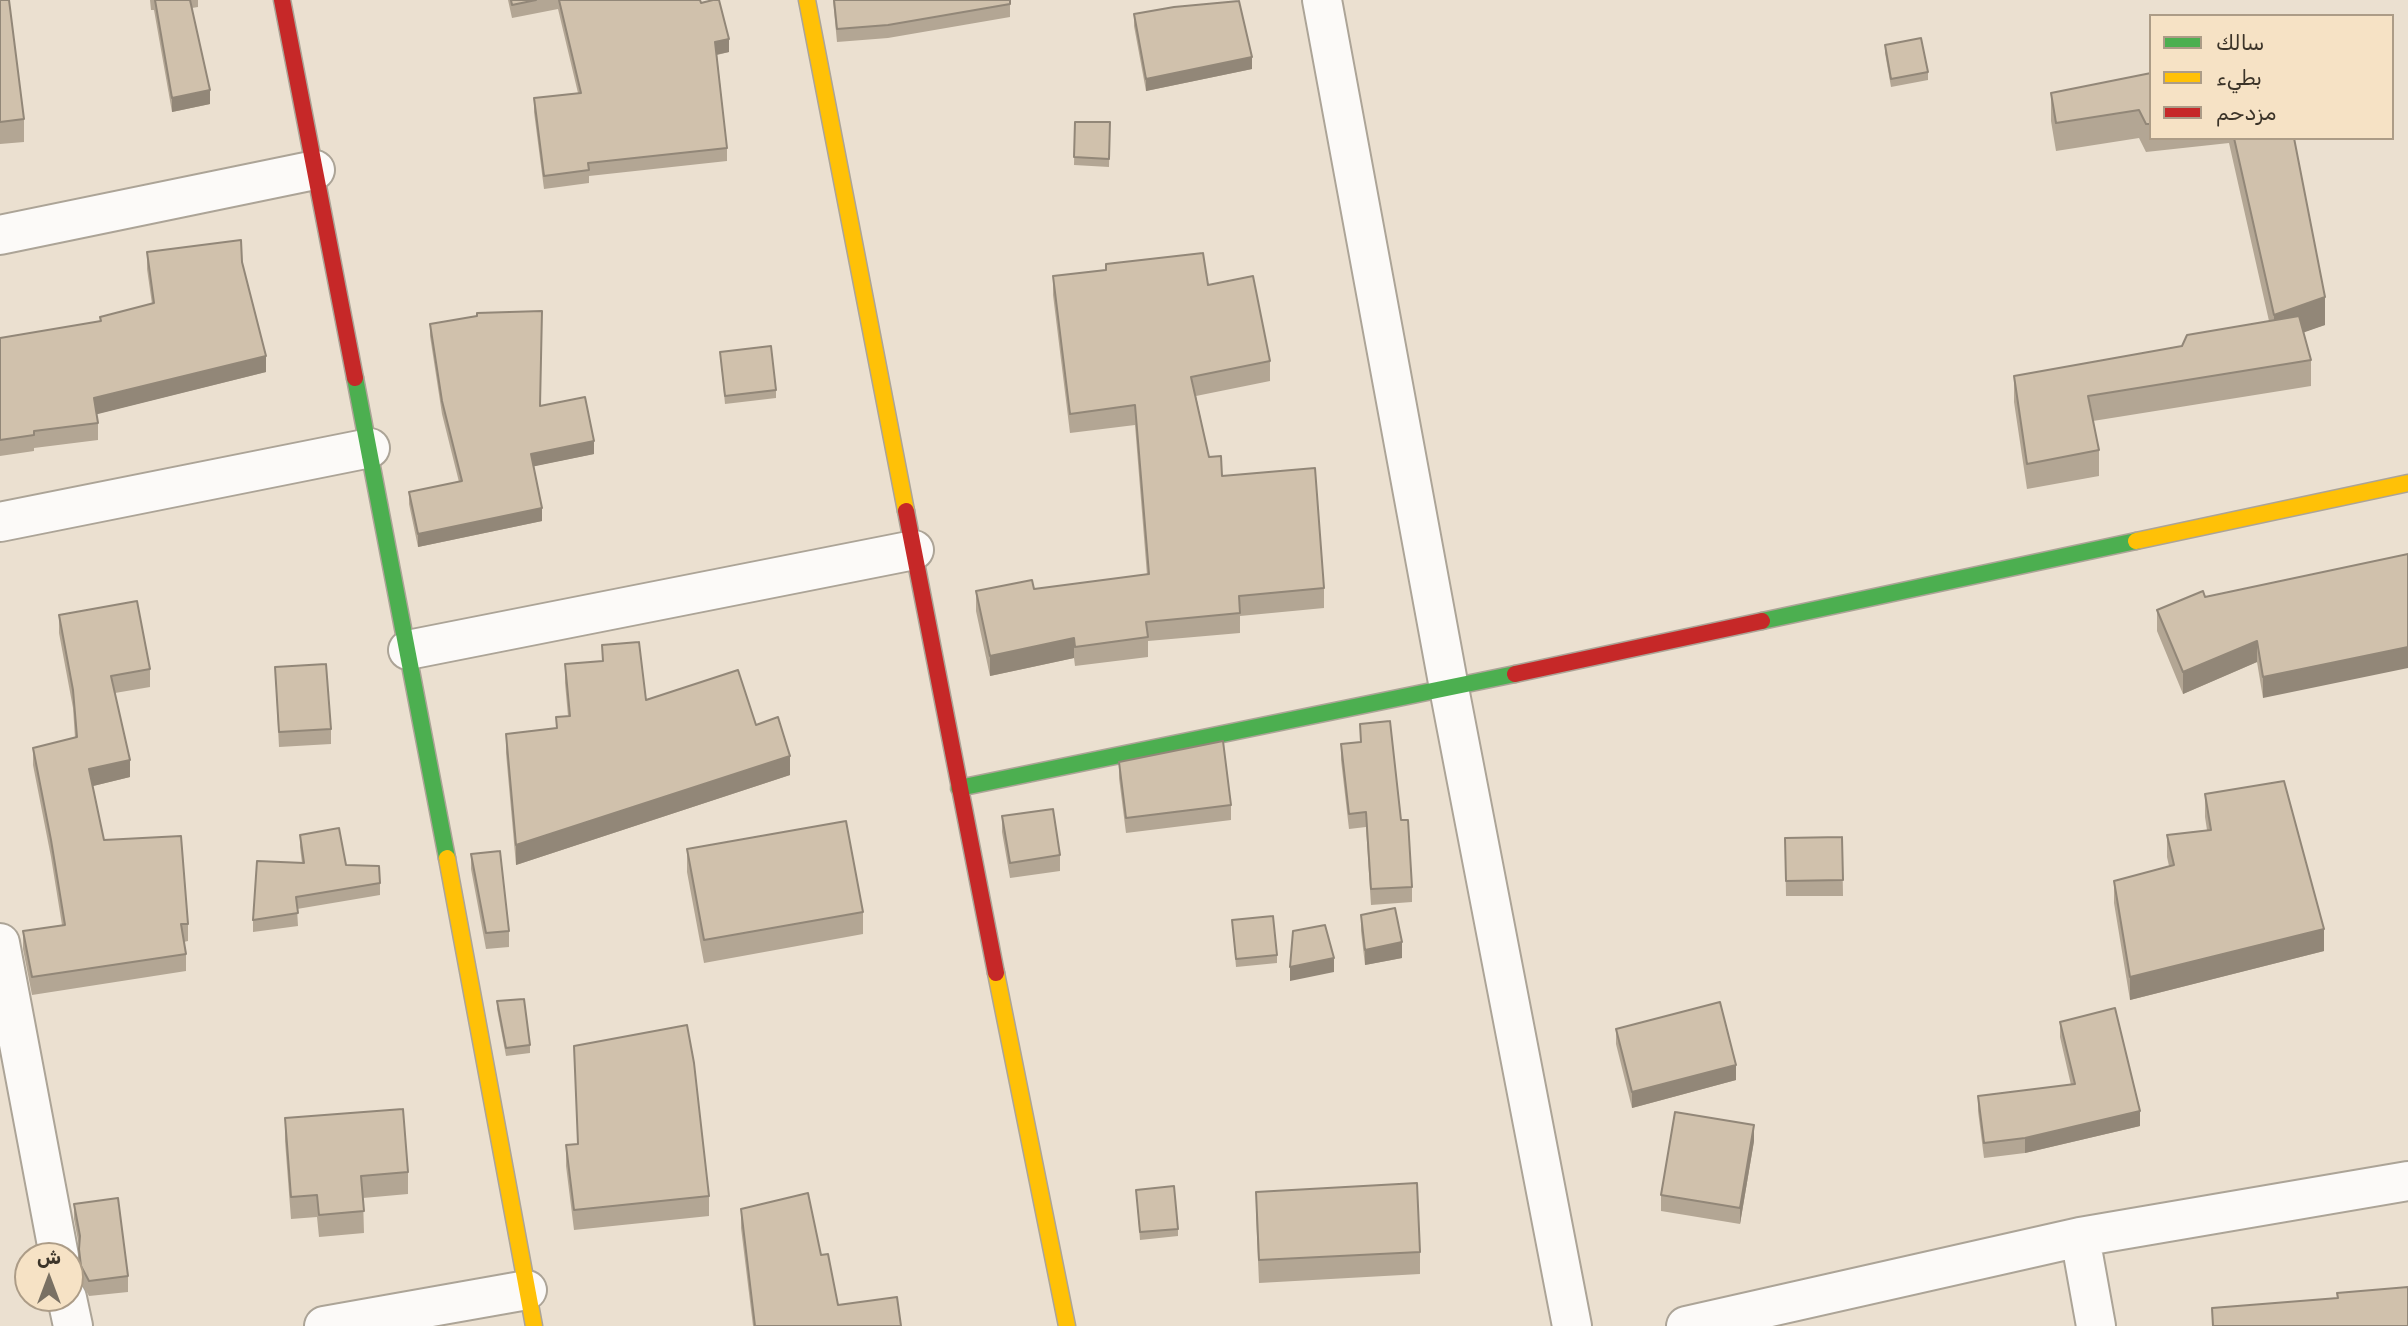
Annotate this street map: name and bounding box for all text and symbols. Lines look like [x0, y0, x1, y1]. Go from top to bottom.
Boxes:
legend [2149, 14, 2394, 140]
text: سالك [2216, 30, 2264, 55]
text: بطيء [2216, 65, 2262, 90]
text: مزدحم [2216, 100, 2276, 125]
north arrow [14, 1242, 84, 1312]
text: ش [37, 1246, 61, 1269]

